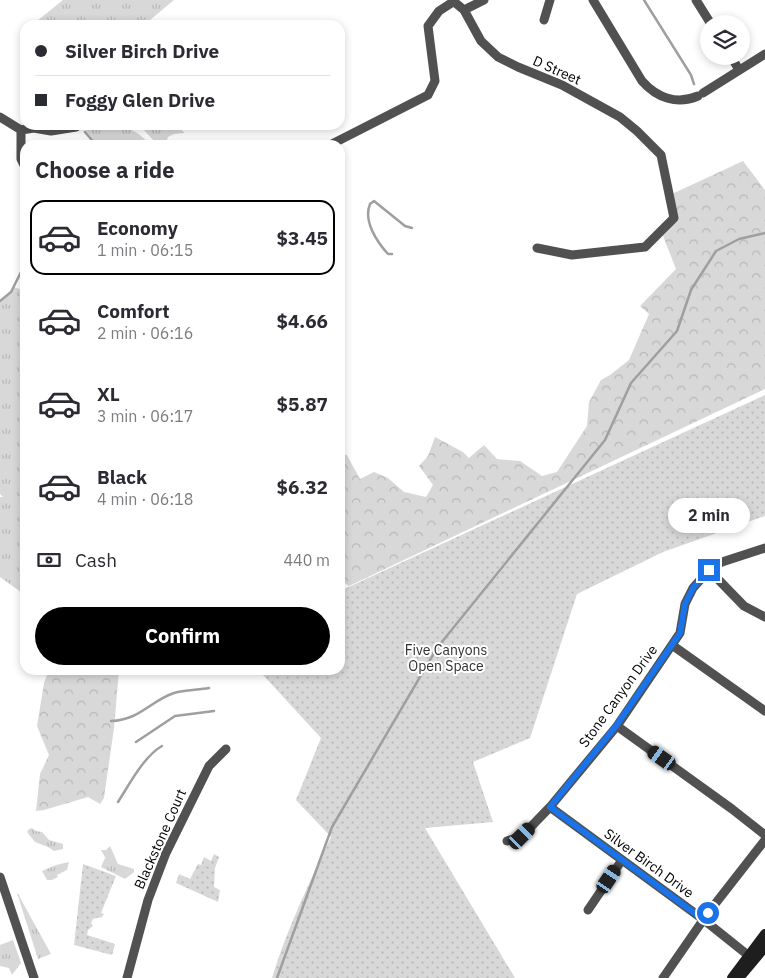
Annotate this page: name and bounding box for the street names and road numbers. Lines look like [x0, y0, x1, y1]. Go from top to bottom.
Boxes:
street label: D Street [530, 51, 584, 89]
street label: Stone Canyon Drive [575, 641, 661, 751]
street label: Blackstone Court [130, 786, 190, 892]
street label: Silver Birch Drive [601, 824, 698, 902]

